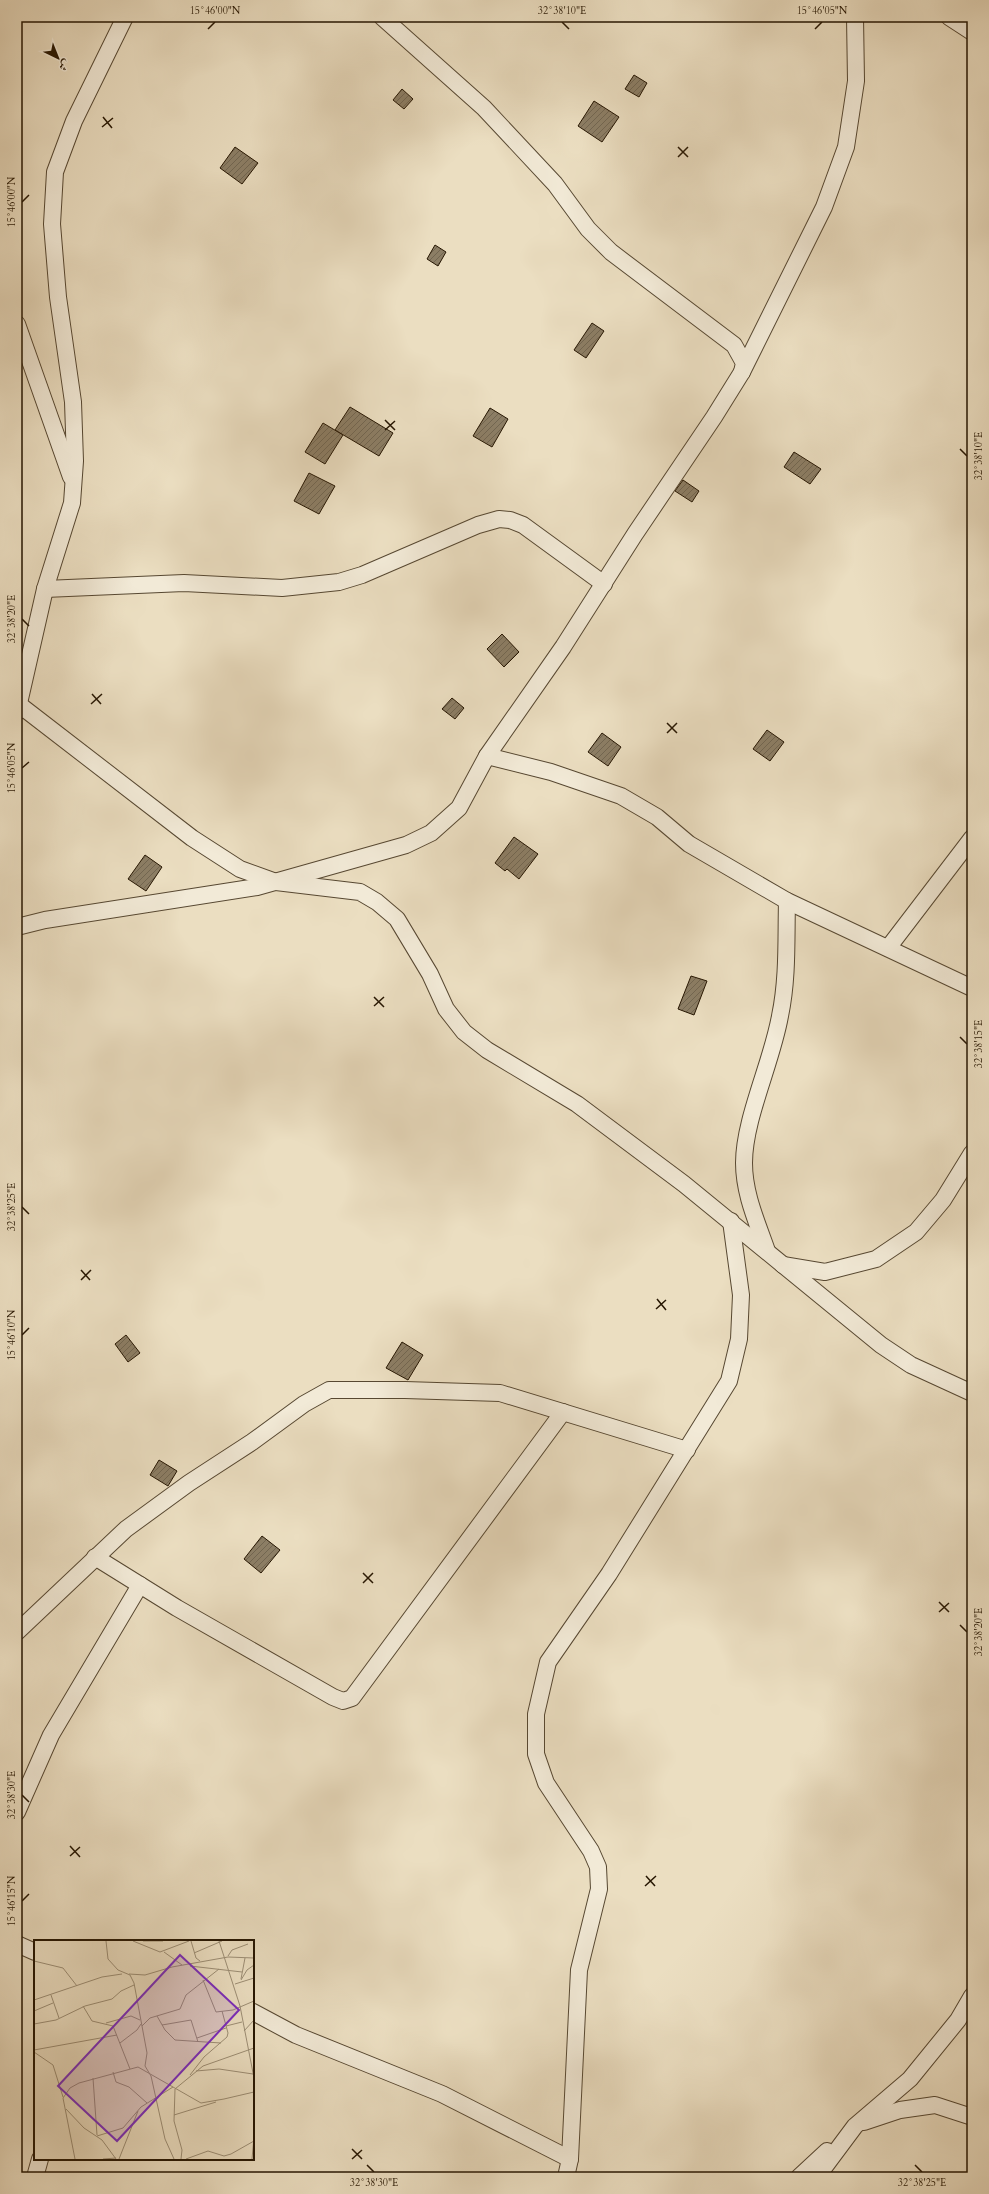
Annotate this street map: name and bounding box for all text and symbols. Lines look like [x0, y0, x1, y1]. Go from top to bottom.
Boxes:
text: 15°46'00"N [190, 4, 241, 18]
text: 32°38'10"E [538, 4, 586, 18]
text: 15°46'05"N [797, 4, 848, 18]
north arrow [38, 38, 78, 78]
text: ش [55, 56, 74, 74]
text: 15°46'00"N [5, 176, 19, 227]
text: 32°38'10"E [972, 432, 986, 480]
text: 32°38'20"E [5, 595, 19, 643]
text: 15°46'05"N [5, 742, 19, 793]
text: 32°38'15"E [972, 1020, 986, 1068]
text: 32°38'25"E [5, 1183, 19, 1231]
text: 15°46'10"N [5, 1309, 19, 1360]
text: 32°38'20"E [972, 1608, 986, 1656]
text: 32°38'30"E [5, 1771, 19, 1819]
text: 15°46'15"N [5, 1875, 19, 1926]
inset map [34, 1940, 254, 2160]
text: 32°38'30"E [350, 2176, 398, 2190]
text: 32°38'25"E [898, 2176, 946, 2190]

